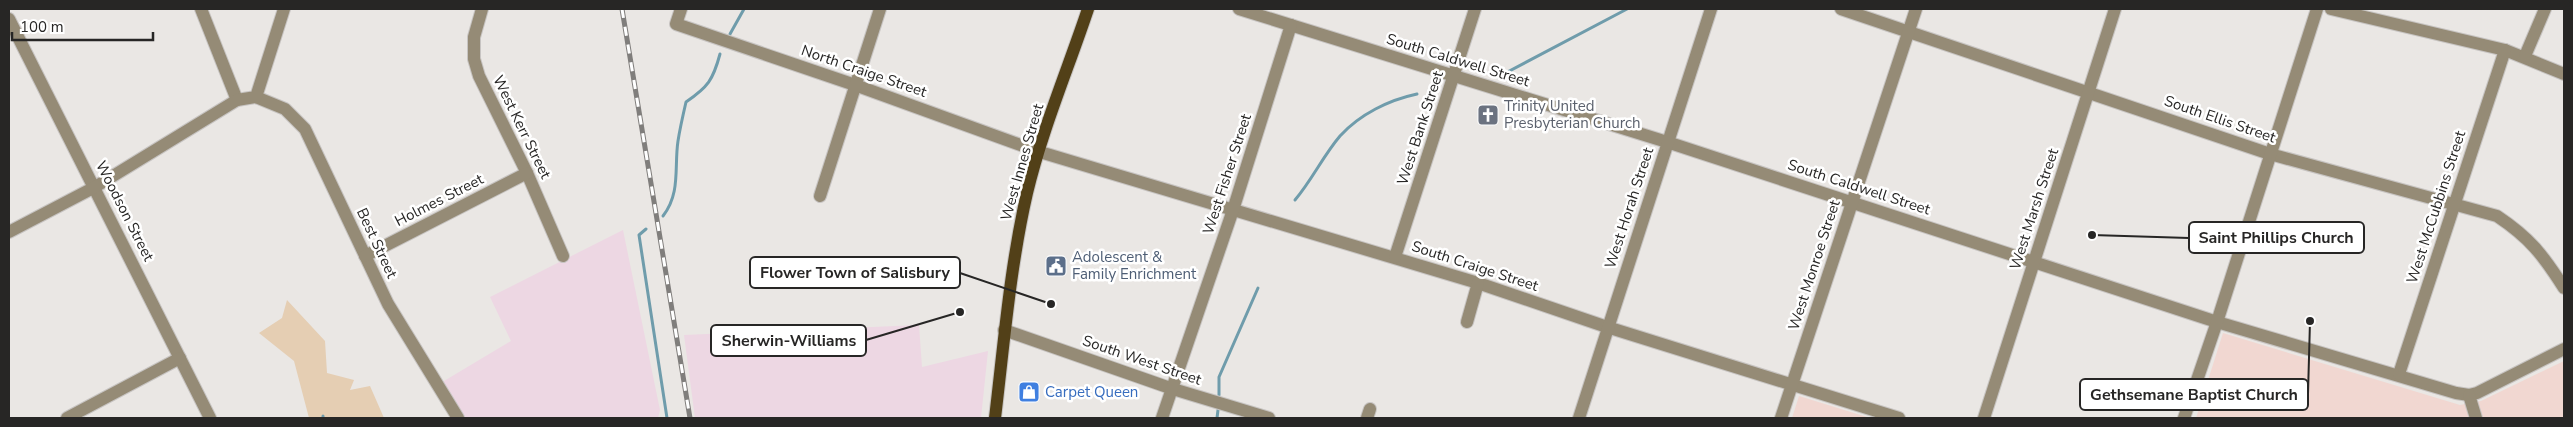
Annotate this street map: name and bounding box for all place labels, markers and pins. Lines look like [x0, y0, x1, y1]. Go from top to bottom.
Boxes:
place label: Trinity United Presbyterian Church [1504, 96, 1640, 133]
church icon: Trinity United Presbyterian Church [1476, 103, 1500, 127]
callout: Saint Phillips Church [2189, 222, 2364, 253]
place label: Adolescent & Family Enrichment [1072, 247, 1197, 284]
public building icon: Adolescent & Family Enrichment [1044, 254, 1068, 278]
callout: Flower Town of Salisbury [750, 257, 960, 288]
callout: Sherwin-Williams [711, 325, 866, 356]
callout: Gethsemane Baptist Church [2080, 379, 2308, 410]
shop icon: Carpet Queen [1017, 380, 1041, 404]
place label: Carpet Queen [1045, 382, 1138, 402]

